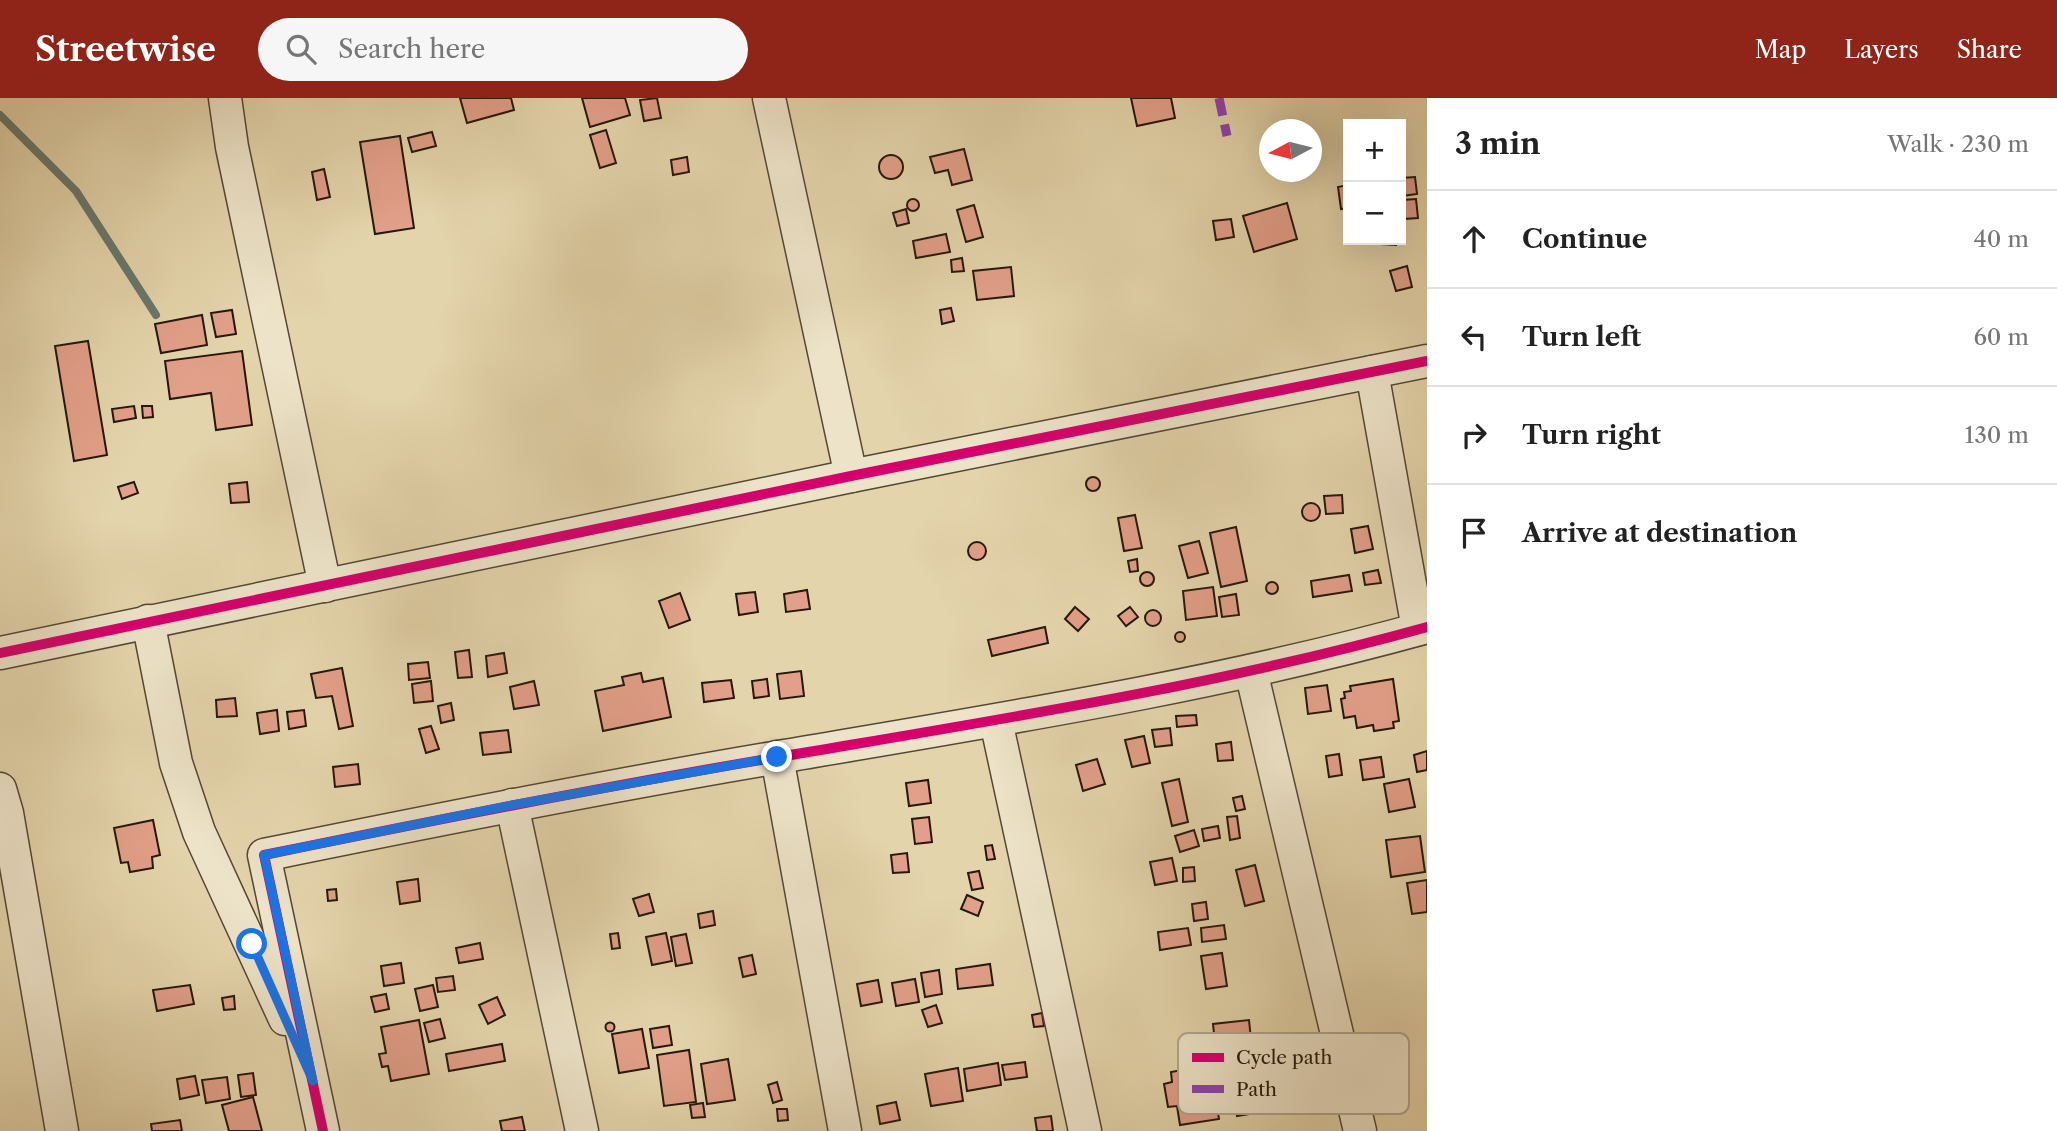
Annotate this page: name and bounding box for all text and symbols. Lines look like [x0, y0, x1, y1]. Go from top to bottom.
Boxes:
search box [258, 18, 748, 81]
text: Streetwise [35, 29, 216, 70]
icon: search [282, 30, 320, 68]
text: Search here [338, 33, 485, 65]
text: Map [1755, 35, 1806, 64]
text: Layers [1844, 35, 1919, 64]
text: Share [1957, 35, 2022, 64]
north arrow [1259, 119, 1322, 182]
map controls [1343, 119, 1406, 245]
button: + [1343, 119, 1406, 182]
text: 3 min [1455, 125, 1541, 162]
text: Walk · 230 m [1887, 130, 2029, 158]
button: − [1343, 182, 1406, 245]
icon: ahead [1455, 220, 1493, 258]
text: Continue [1522, 223, 1647, 255]
text: 40 m [1974, 225, 2029, 253]
icon: left [1455, 318, 1493, 356]
text: Turn left [1522, 321, 1641, 353]
text: 60 m [1973, 323, 2029, 351]
icon: right [1455, 416, 1493, 454]
text: Turn right [1522, 419, 1661, 451]
text: 130 m [1965, 421, 2029, 449]
icon: arrive [1455, 514, 1493, 552]
text: Arrive at destination [1522, 517, 1797, 549]
route end [761, 741, 792, 772]
route start [236, 928, 267, 959]
legend [1178, 1033, 1409, 1114]
text: Cycle path [1236, 1046, 1332, 1069]
text: Path [1236, 1078, 1277, 1101]

